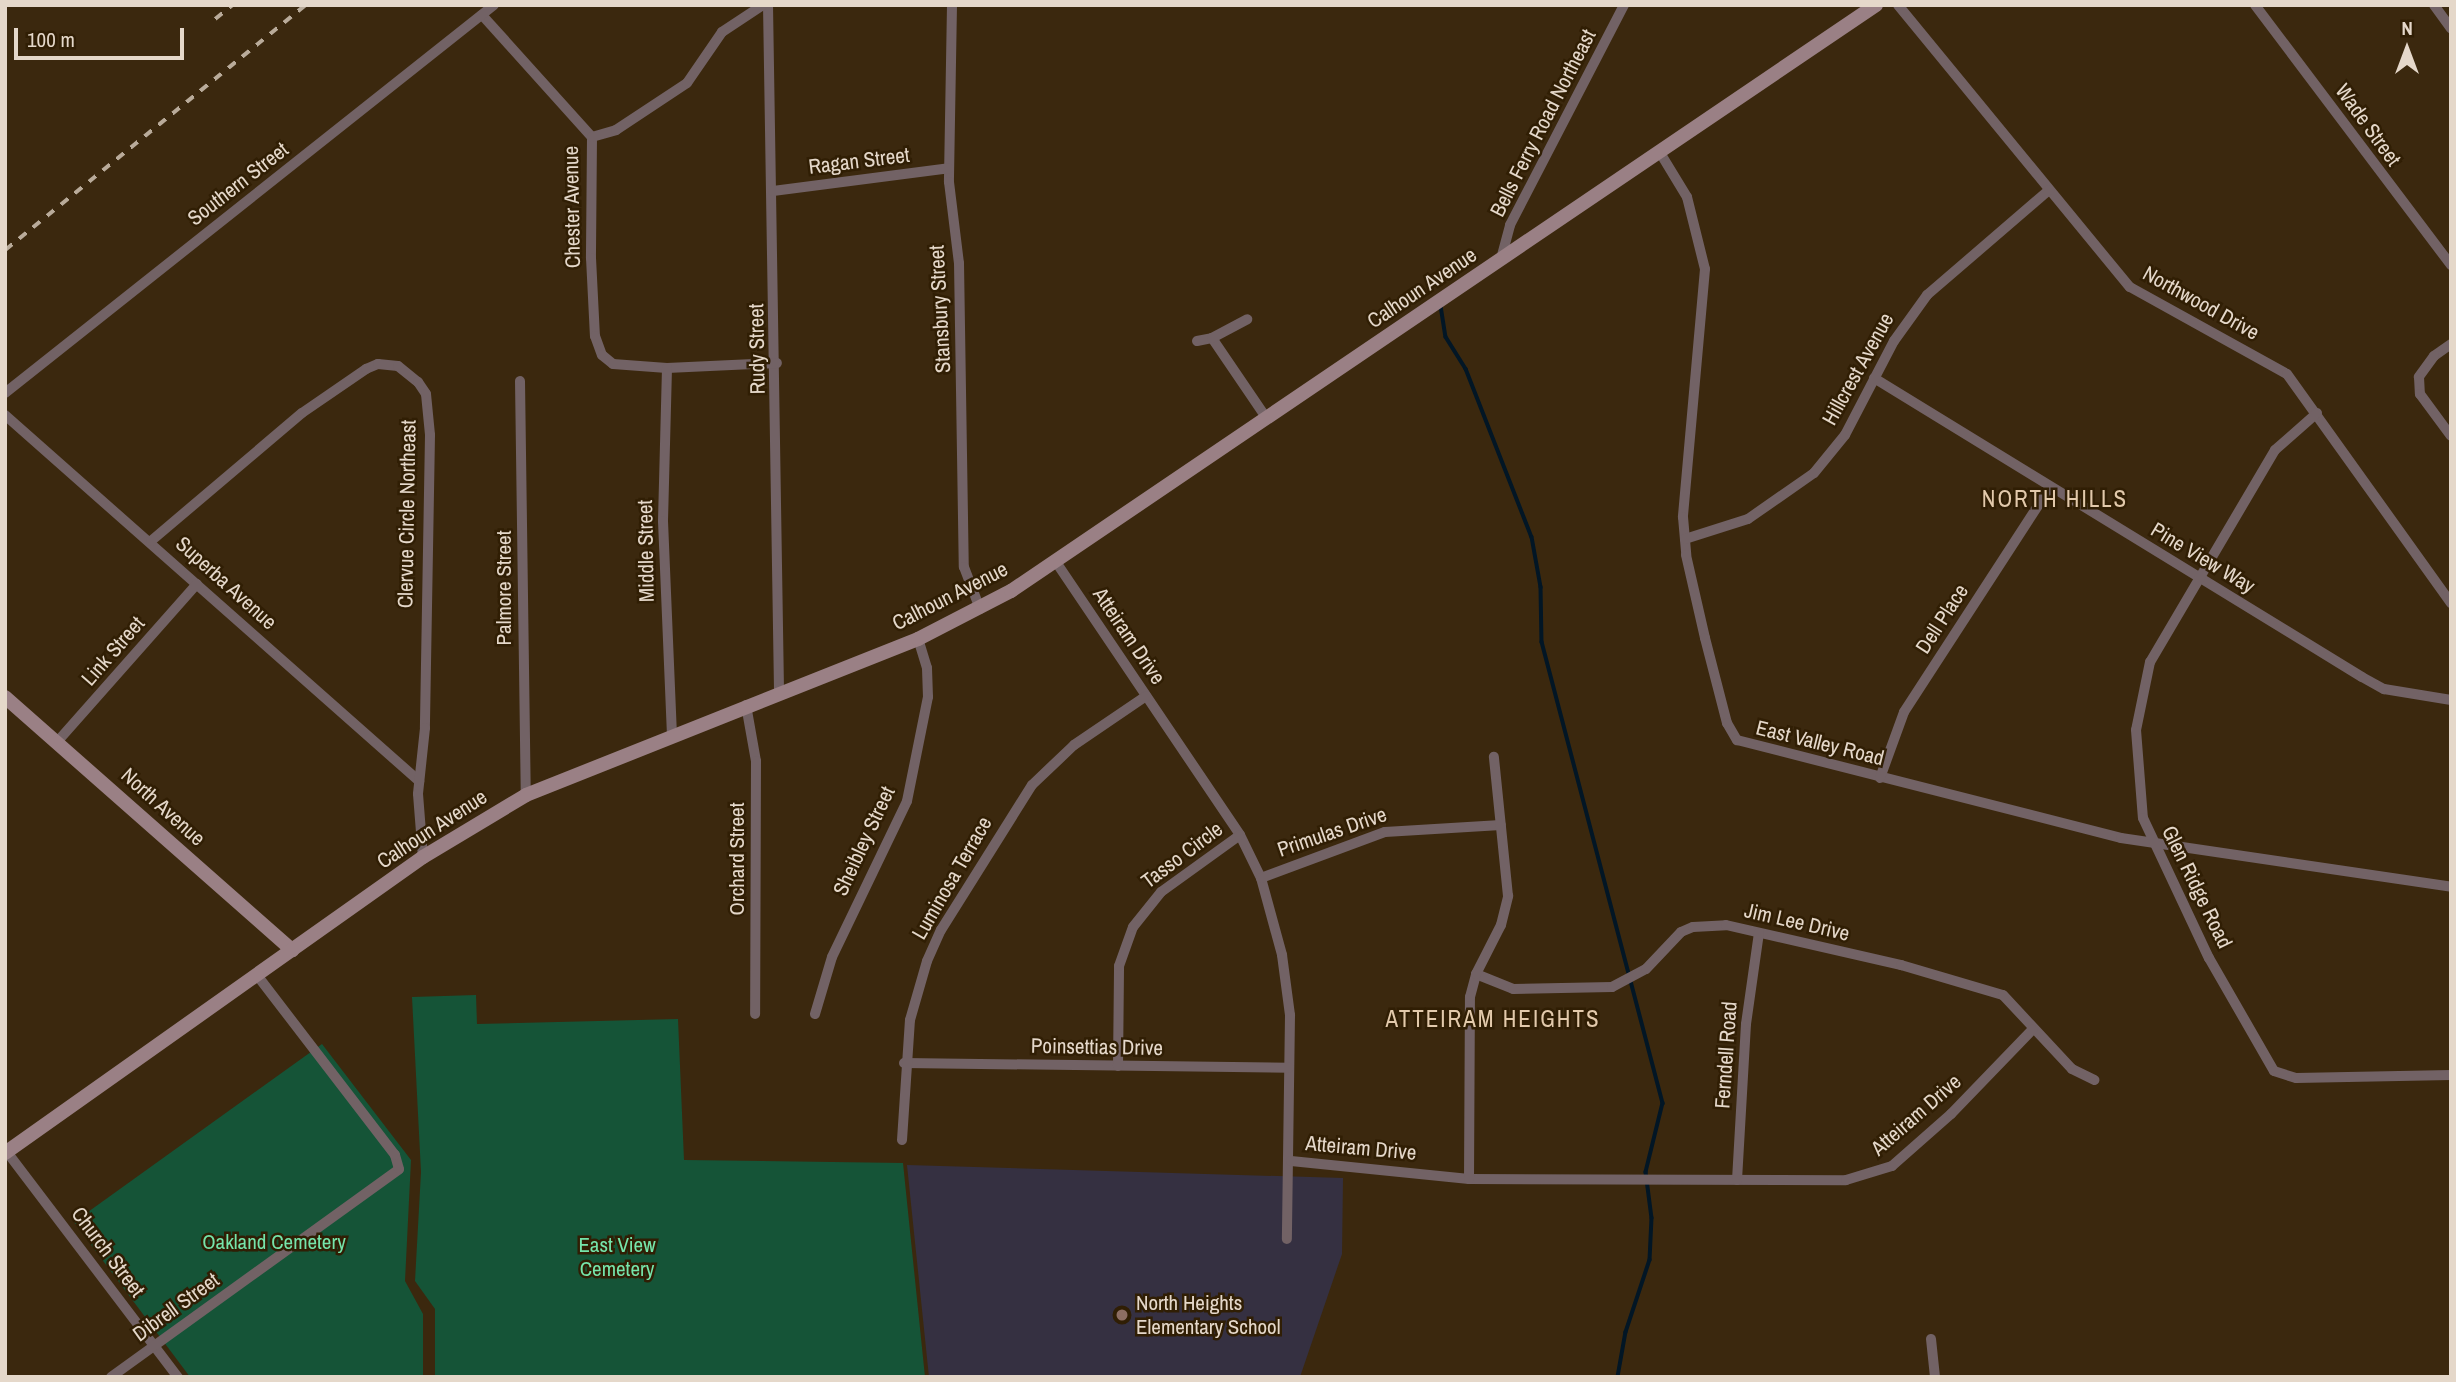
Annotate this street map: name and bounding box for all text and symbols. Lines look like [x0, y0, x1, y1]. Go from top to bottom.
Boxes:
scale bar [18, 14, 187, 58]
north arrow [2372, 14, 2442, 84]
text: N [2401, 15, 2413, 41]
text: 100 m [27, 25, 75, 54]
street label: Bells Ferry Road Northeast [1485, 25, 1601, 221]
street label: Wade Street [2330, 79, 2406, 171]
street label: Southern Street [183, 137, 293, 231]
street label: Ragan Street [807, 142, 911, 180]
street label: Chester Avenue [558, 145, 586, 269]
street label: Calhoun Avenue [1362, 242, 1482, 334]
street label: Stansbury Street [924, 244, 956, 374]
street label: Northwood Drive [2138, 261, 2264, 345]
street label: Rudy Street [744, 303, 770, 395]
street label: Hillcrest Avenue [1817, 308, 1899, 430]
street label: Clervue Circle Northeast [393, 420, 421, 608]
district label: NORTH HILLS [1983, 485, 2127, 513]
street label: Middle Street [633, 500, 659, 602]
street label: Pine View Way [2146, 517, 2260, 599]
street label: Superba Avenue [170, 531, 282, 635]
street label: Palmore Street [491, 531, 517, 645]
street label: Calhoun Avenue [888, 556, 1012, 636]
street label: Dell Place [1910, 580, 1974, 658]
street label: Atteiram Drive [1088, 583, 1170, 689]
street label: Link Street [76, 611, 150, 691]
street label: East Valley Road [1753, 715, 1887, 771]
street label: North Avenue [116, 763, 210, 851]
street label: Sheibley Street [828, 782, 900, 900]
street label: Calhoun Avenue [372, 784, 492, 874]
street label: Primulas Drive [1274, 802, 1390, 862]
street label: Orchard Street [724, 803, 750, 915]
street label: Luminosa Terrace [907, 812, 997, 944]
street label: Tasso Circle [1136, 816, 1228, 894]
street label: Glen Ridge Road [2157, 822, 2237, 952]
street label: Jim Lee Drive [1742, 898, 1852, 946]
street label: Ferndell Road [1710, 1001, 1742, 1109]
district label: ATTEIRAM HEIGHTS [1387, 1005, 1599, 1033]
street label: Poinsettias Drive [1031, 1033, 1163, 1061]
street label: Atteiram Drive [1866, 1069, 1966, 1161]
street label: Atteiram Drive [1305, 1131, 1417, 1165]
street label: Church Street [66, 1202, 150, 1302]
park label: Oakland Cemetery [202, 1229, 346, 1255]
park label: East View Cemetery [578, 1232, 656, 1282]
street label: Dibrell Street [128, 1267, 224, 1347]
place label: North Heights Elementary School [1136, 1290, 1281, 1340]
marker: North Heights Elementary School [1114, 1307, 1130, 1323]

